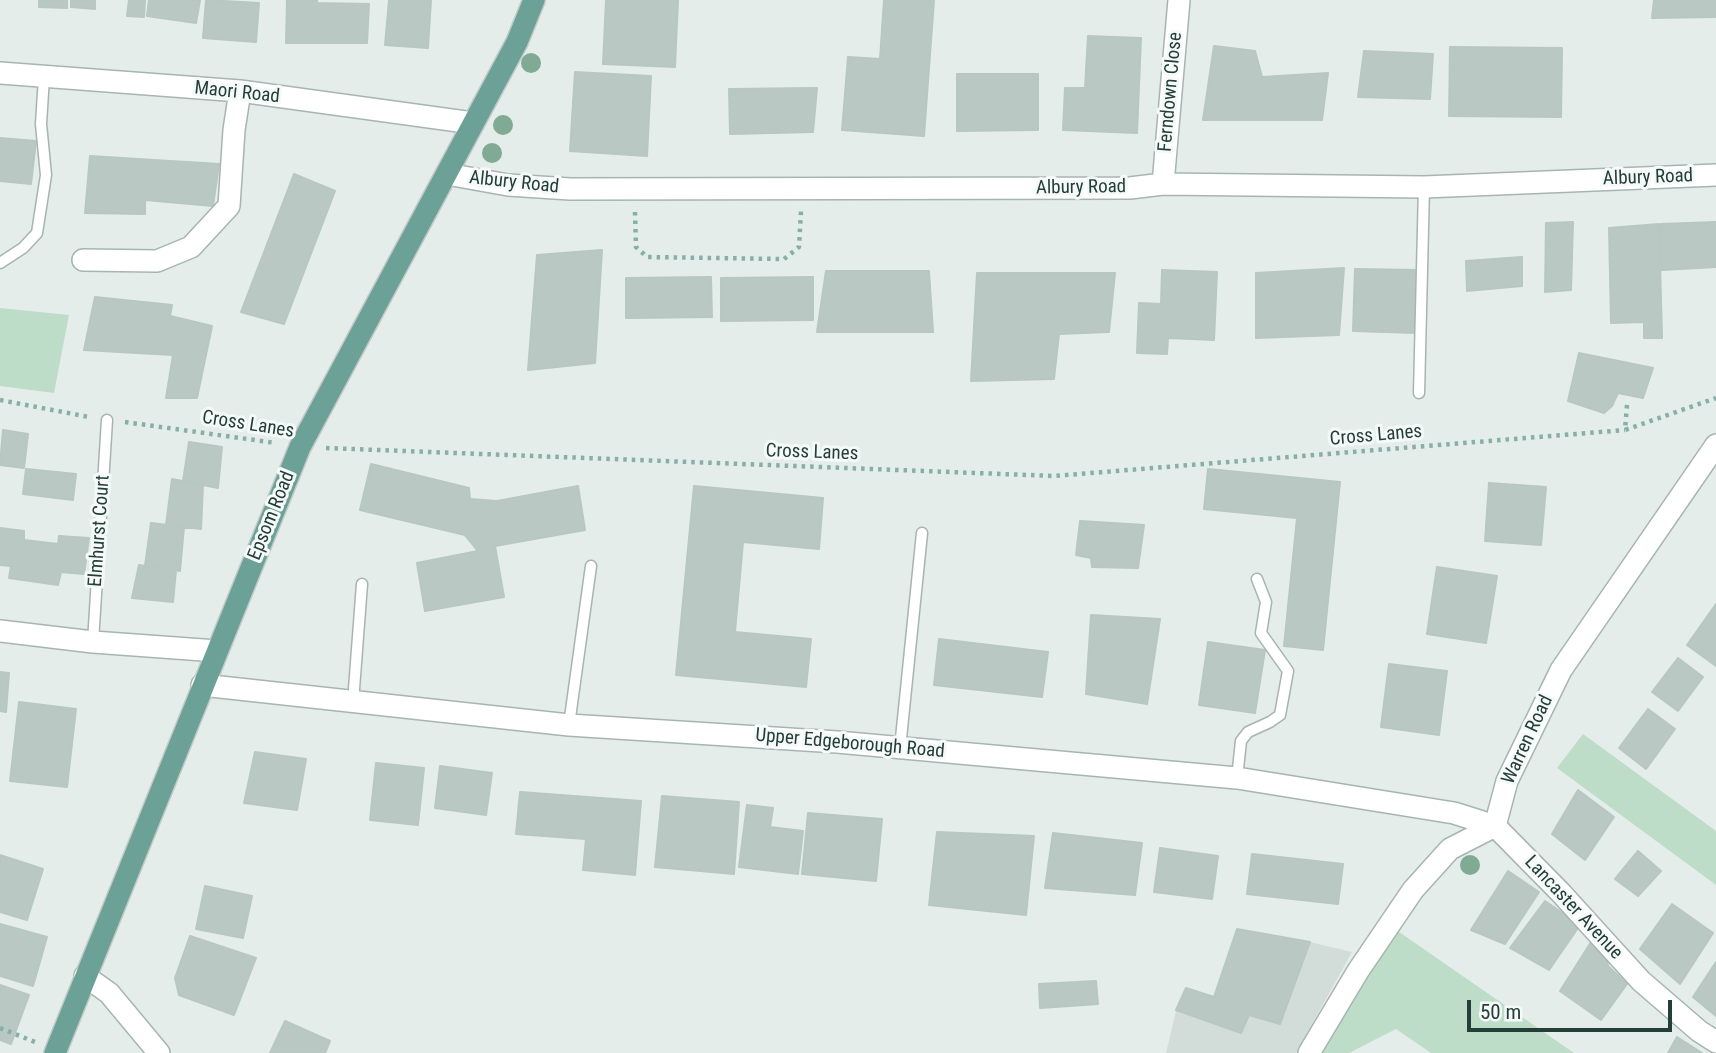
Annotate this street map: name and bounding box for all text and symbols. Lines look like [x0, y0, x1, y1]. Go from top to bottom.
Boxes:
street label: Ferndown Close [1154, 31, 1188, 153]
street label: Maori Road [193, 77, 281, 109]
street label: Albury Road [1603, 165, 1693, 191]
street label: Albury Road [468, 167, 560, 199]
street label: Albury Road [1036, 176, 1126, 200]
street label: Cross Lanes [201, 407, 295, 443]
street label: Cross Lanes [1329, 421, 1423, 451]
street label: Cross Lanes [765, 440, 859, 466]
street label: Epsom Road [244, 468, 300, 564]
street label: Elmhurst Court [85, 474, 115, 588]
street label: Warren Road [1498, 692, 1558, 788]
street label: Upper Edgeborough Road [755, 724, 945, 764]
street label: Lancaster Avenue [1519, 851, 1627, 965]
scale bar [1471, 986, 1676, 1030]
text: 50 m [1480, 1000, 1521, 1024]

